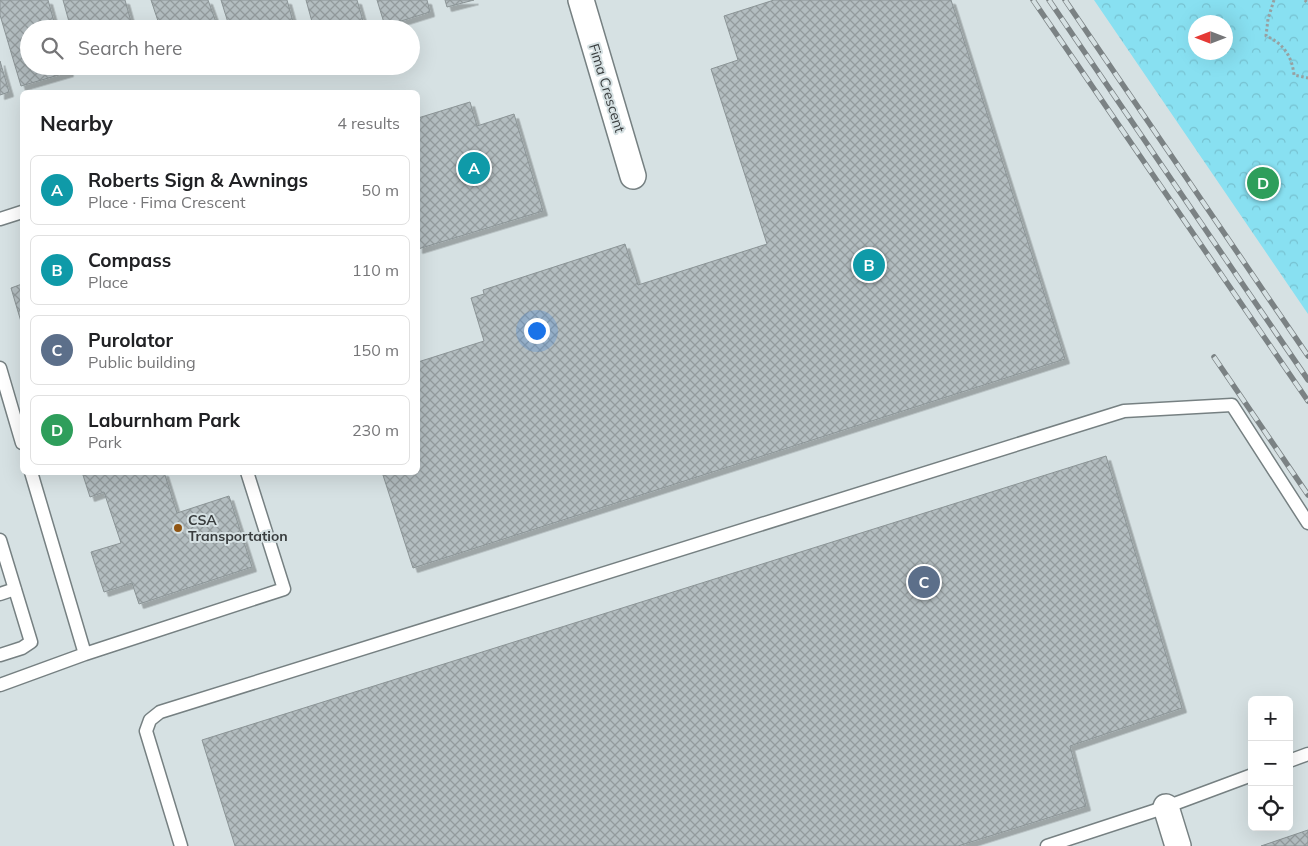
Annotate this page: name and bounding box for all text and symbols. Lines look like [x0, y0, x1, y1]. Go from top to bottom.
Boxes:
north arrow [1188, 15, 1233, 60]
search box [20, 20, 420, 75]
icon: search [38, 34, 66, 62]
text: Search here [78, 36, 182, 60]
street label: Fima Crescent [585, 41, 629, 135]
text: Nearby [40, 110, 113, 136]
text: 4 results [337, 113, 400, 133]
pin: A [458, 149, 490, 187]
pin: D [1247, 164, 1279, 202]
text: Roberts Sign & Awnings [88, 168, 308, 192]
text: A [51, 180, 63, 200]
text: 50 m [362, 180, 399, 200]
text: Place · Fima Crescent [88, 192, 246, 212]
pin: B [853, 246, 885, 284]
text: Compass [88, 248, 171, 272]
text: B [51, 260, 63, 280]
text: 110 m [352, 260, 399, 280]
text: Place [88, 272, 128, 292]
your location [524, 318, 550, 344]
text: Purolator [88, 328, 173, 352]
text: C [52, 340, 62, 360]
text: 150 m [352, 340, 399, 360]
text: Public building [88, 352, 196, 372]
text: Laburnham Park [88, 408, 240, 432]
text: D [51, 420, 63, 440]
text: 230 m [352, 420, 399, 440]
text: Park [88, 432, 122, 452]
place label: CSA Transportation [188, 511, 288, 545]
marker: CSA Transportation [172, 522, 184, 534]
pin: C [908, 563, 940, 601]
map controls [1248, 696, 1293, 831]
button: + [1248, 696, 1293, 741]
button: − [1248, 741, 1293, 786]
button: locate [1248, 786, 1293, 831]

